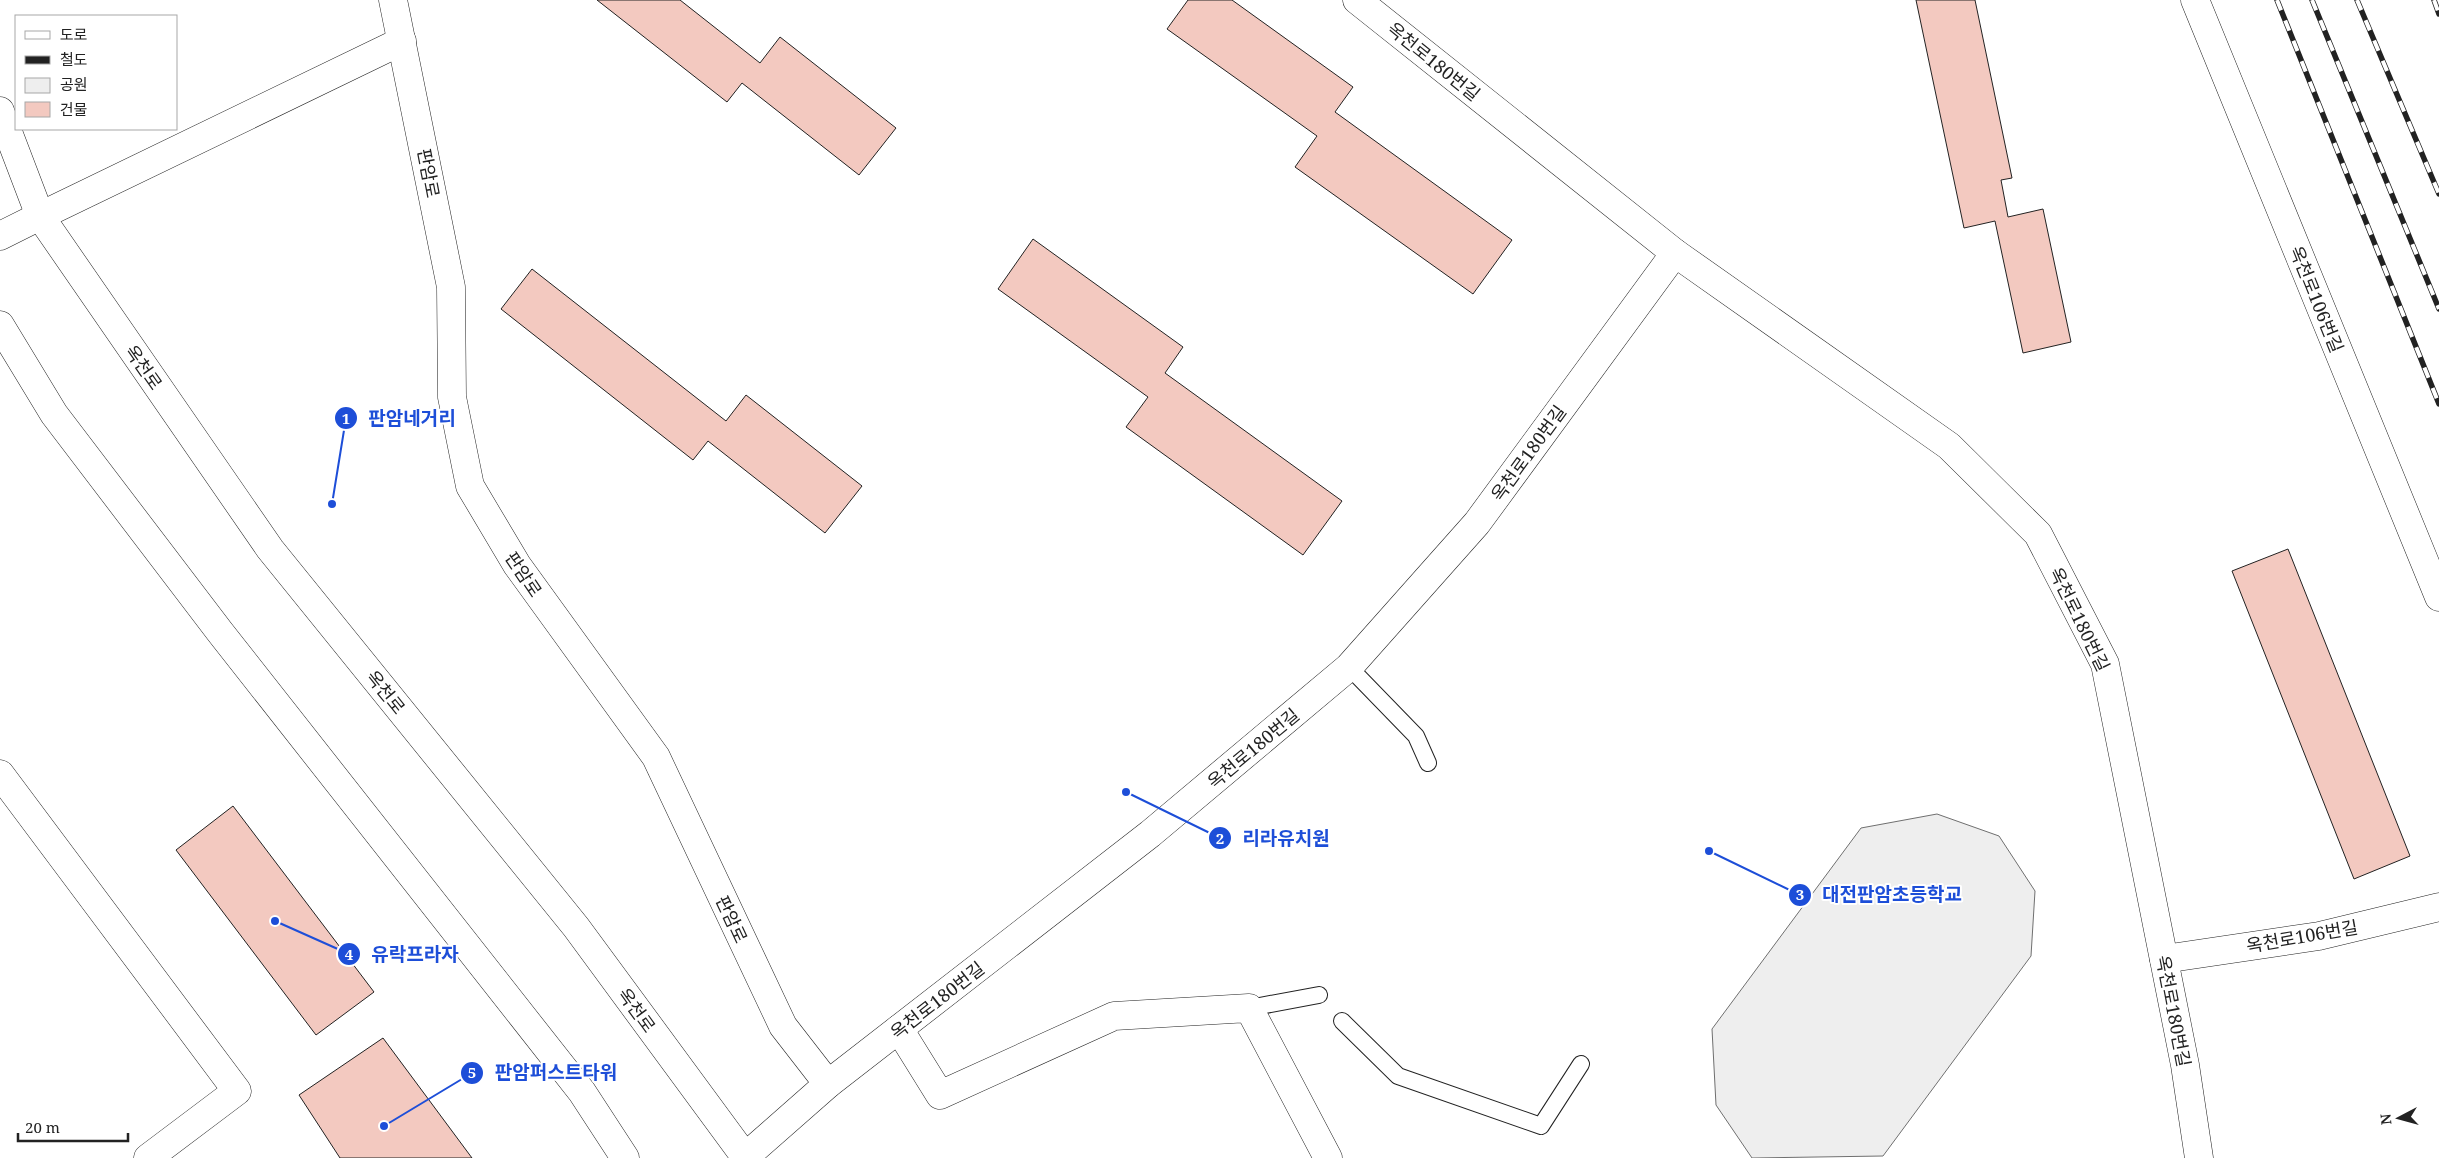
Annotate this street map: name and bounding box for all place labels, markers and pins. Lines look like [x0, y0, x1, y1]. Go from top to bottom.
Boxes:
callout: 판암네거리 [333, 401, 466, 435]
callout: 리라유치원 [1207, 821, 1340, 855]
callout: 대전판암초등학교 [1788, 878, 1972, 912]
callout: 유락프라자 [336, 937, 469, 971]
callout: 판암퍼스트타워 [460, 1056, 627, 1090]

